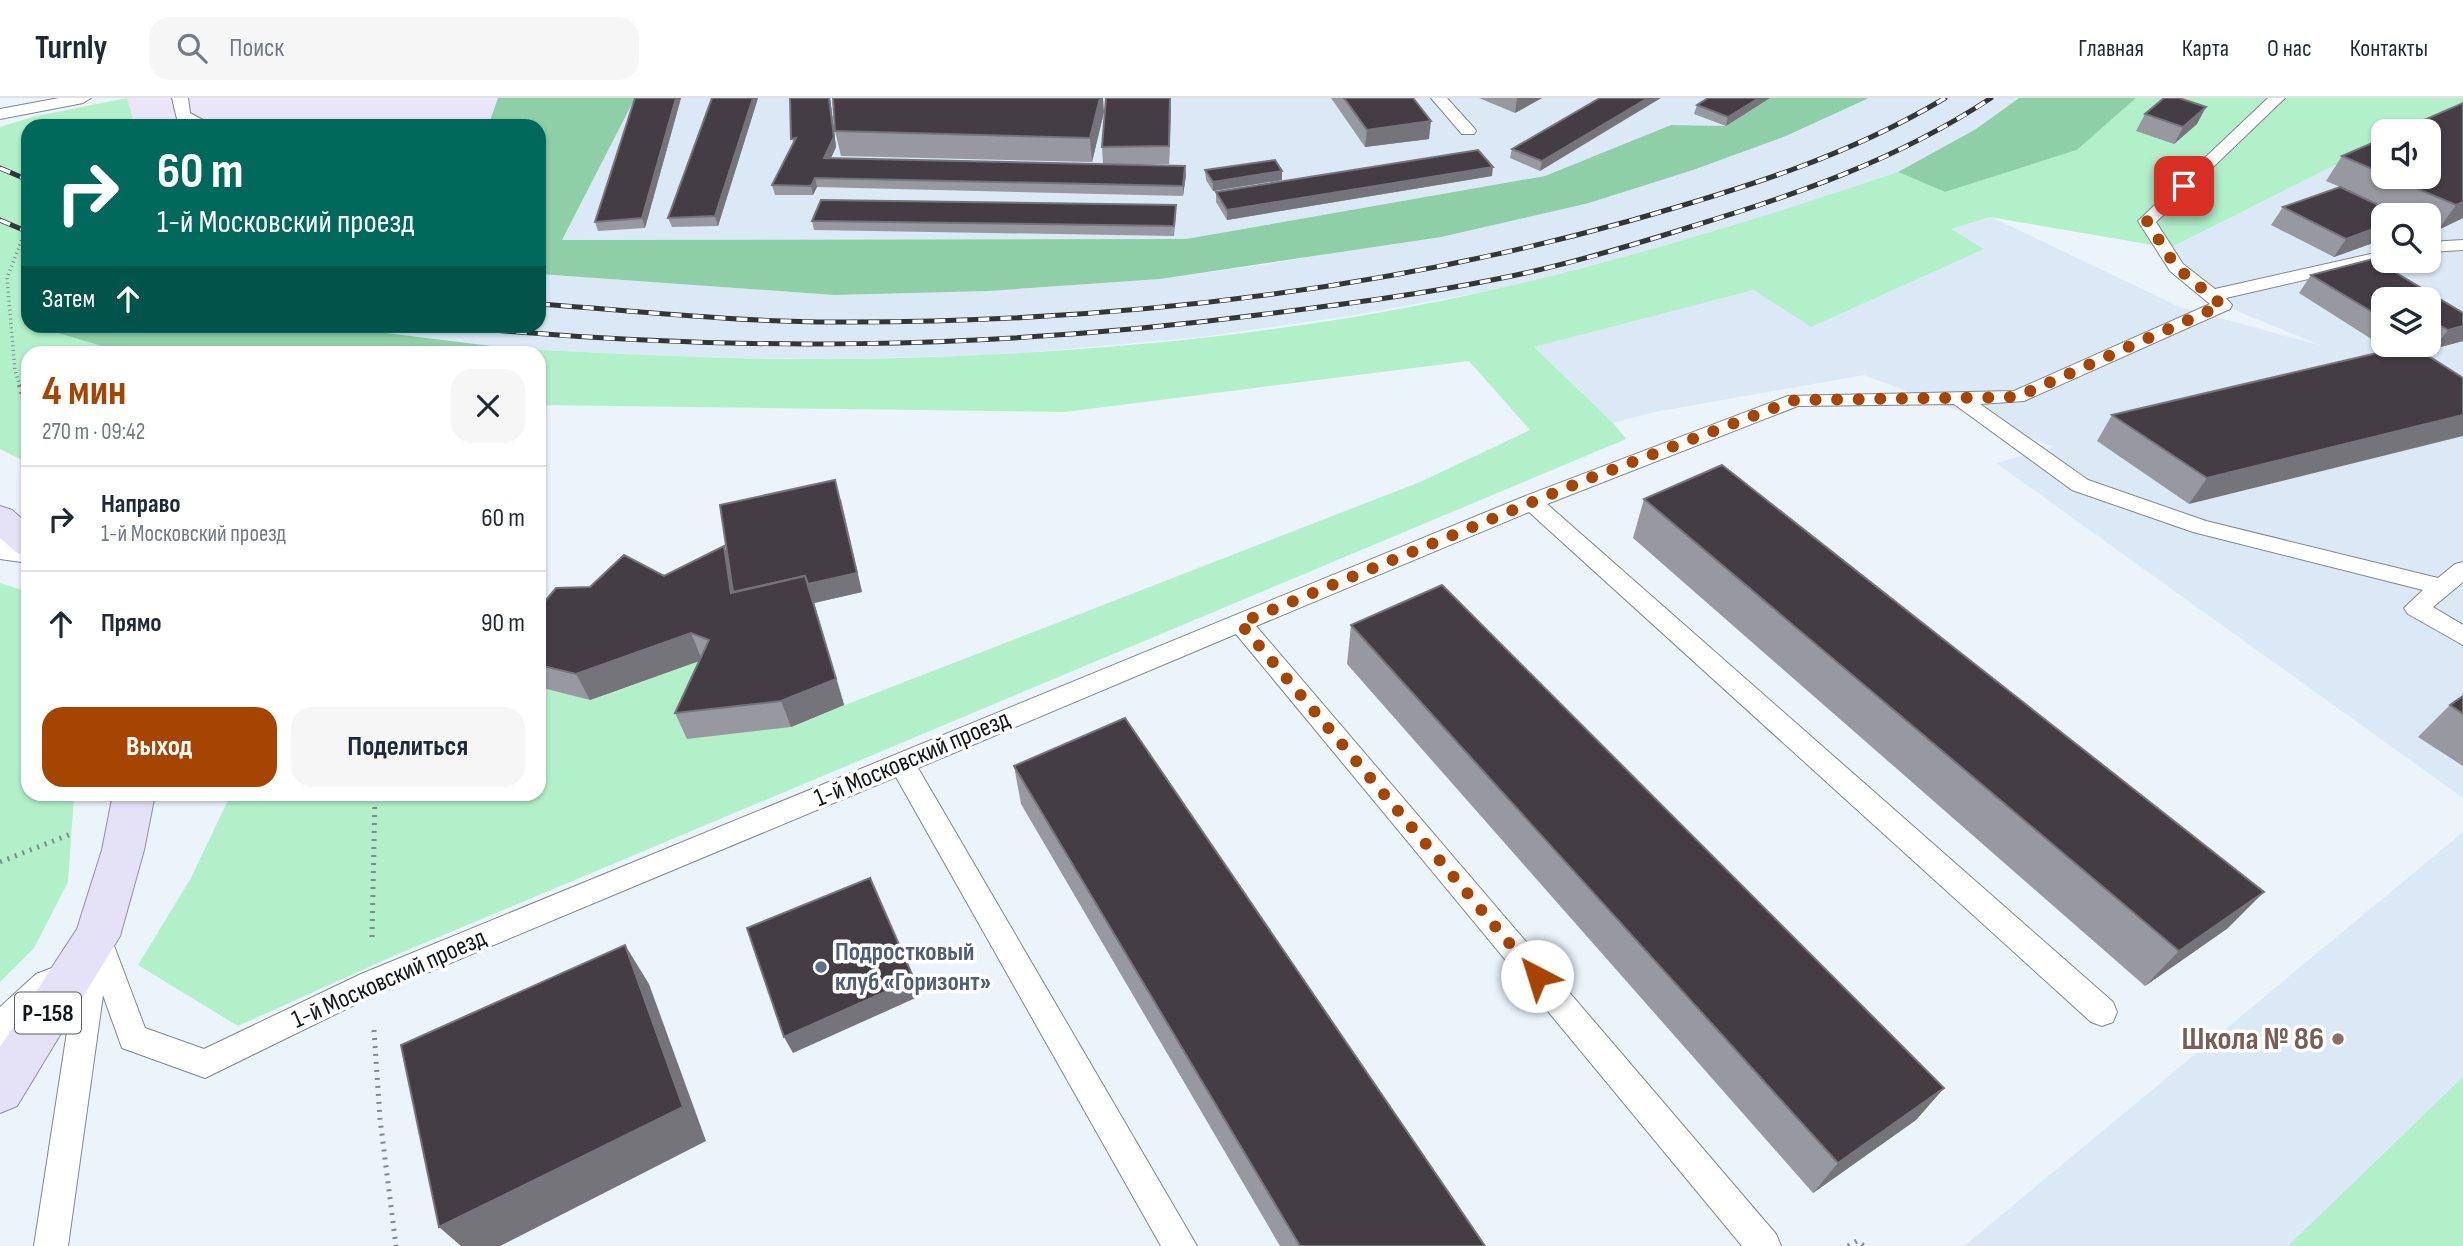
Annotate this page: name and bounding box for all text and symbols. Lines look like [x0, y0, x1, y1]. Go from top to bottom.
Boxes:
search box [149, 17, 639, 80]
text: Turnly [35, 28, 107, 68]
icon: search [173, 29, 211, 67]
text: Поиск [229, 33, 284, 64]
text: Главная [2078, 34, 2144, 63]
text: Карта [2182, 34, 2229, 63]
text: О нас [2267, 34, 2312, 63]
text: Контакты [2350, 34, 2428, 63]
map controls [2371, 119, 2441, 357]
button: sound [2371, 119, 2441, 189]
text: 60 m [157, 143, 244, 202]
icon: right [42, 147, 133, 238]
pin [2154, 156, 2214, 216]
icon: arrive [2165, 167, 2203, 205]
text: 1-й Московский проезд [157, 203, 414, 242]
button: search [2371, 203, 2441, 273]
icon: ahead [109, 280, 147, 318]
text: Затем [42, 284, 95, 315]
button: layers [2371, 287, 2441, 357]
text: 4 мин [42, 366, 126, 417]
button: close [451, 369, 525, 443]
text: 270 m · 09:42 [42, 418, 145, 446]
text: Направо [101, 489, 180, 520]
icon: right [42, 500, 80, 538]
text: 60 m [481, 503, 525, 534]
text: 1-й Московский проезд [101, 520, 286, 548]
icon: ahead [42, 605, 80, 643]
text: Прямо [101, 608, 162, 639]
text: 90 m [481, 608, 525, 639]
street label: 1-й Московский проезд [810, 704, 1014, 814]
button: Выход [42, 707, 277, 787]
button: Поделиться [291, 707, 525, 787]
street label: 1-й Московский проезд [287, 922, 491, 1036]
place label: Подростковый клуб «Горизонт» [835, 937, 991, 998]
position arrow [1500, 939, 1574, 1013]
marker: Подростковый клуб «Горизонт» [813, 959, 829, 975]
road number: Р-158 [15, 992, 81, 1034]
place label: Школа № 86 [2182, 1020, 2324, 1059]
marker: Школа № 86 [2330, 1031, 2346, 1047]

